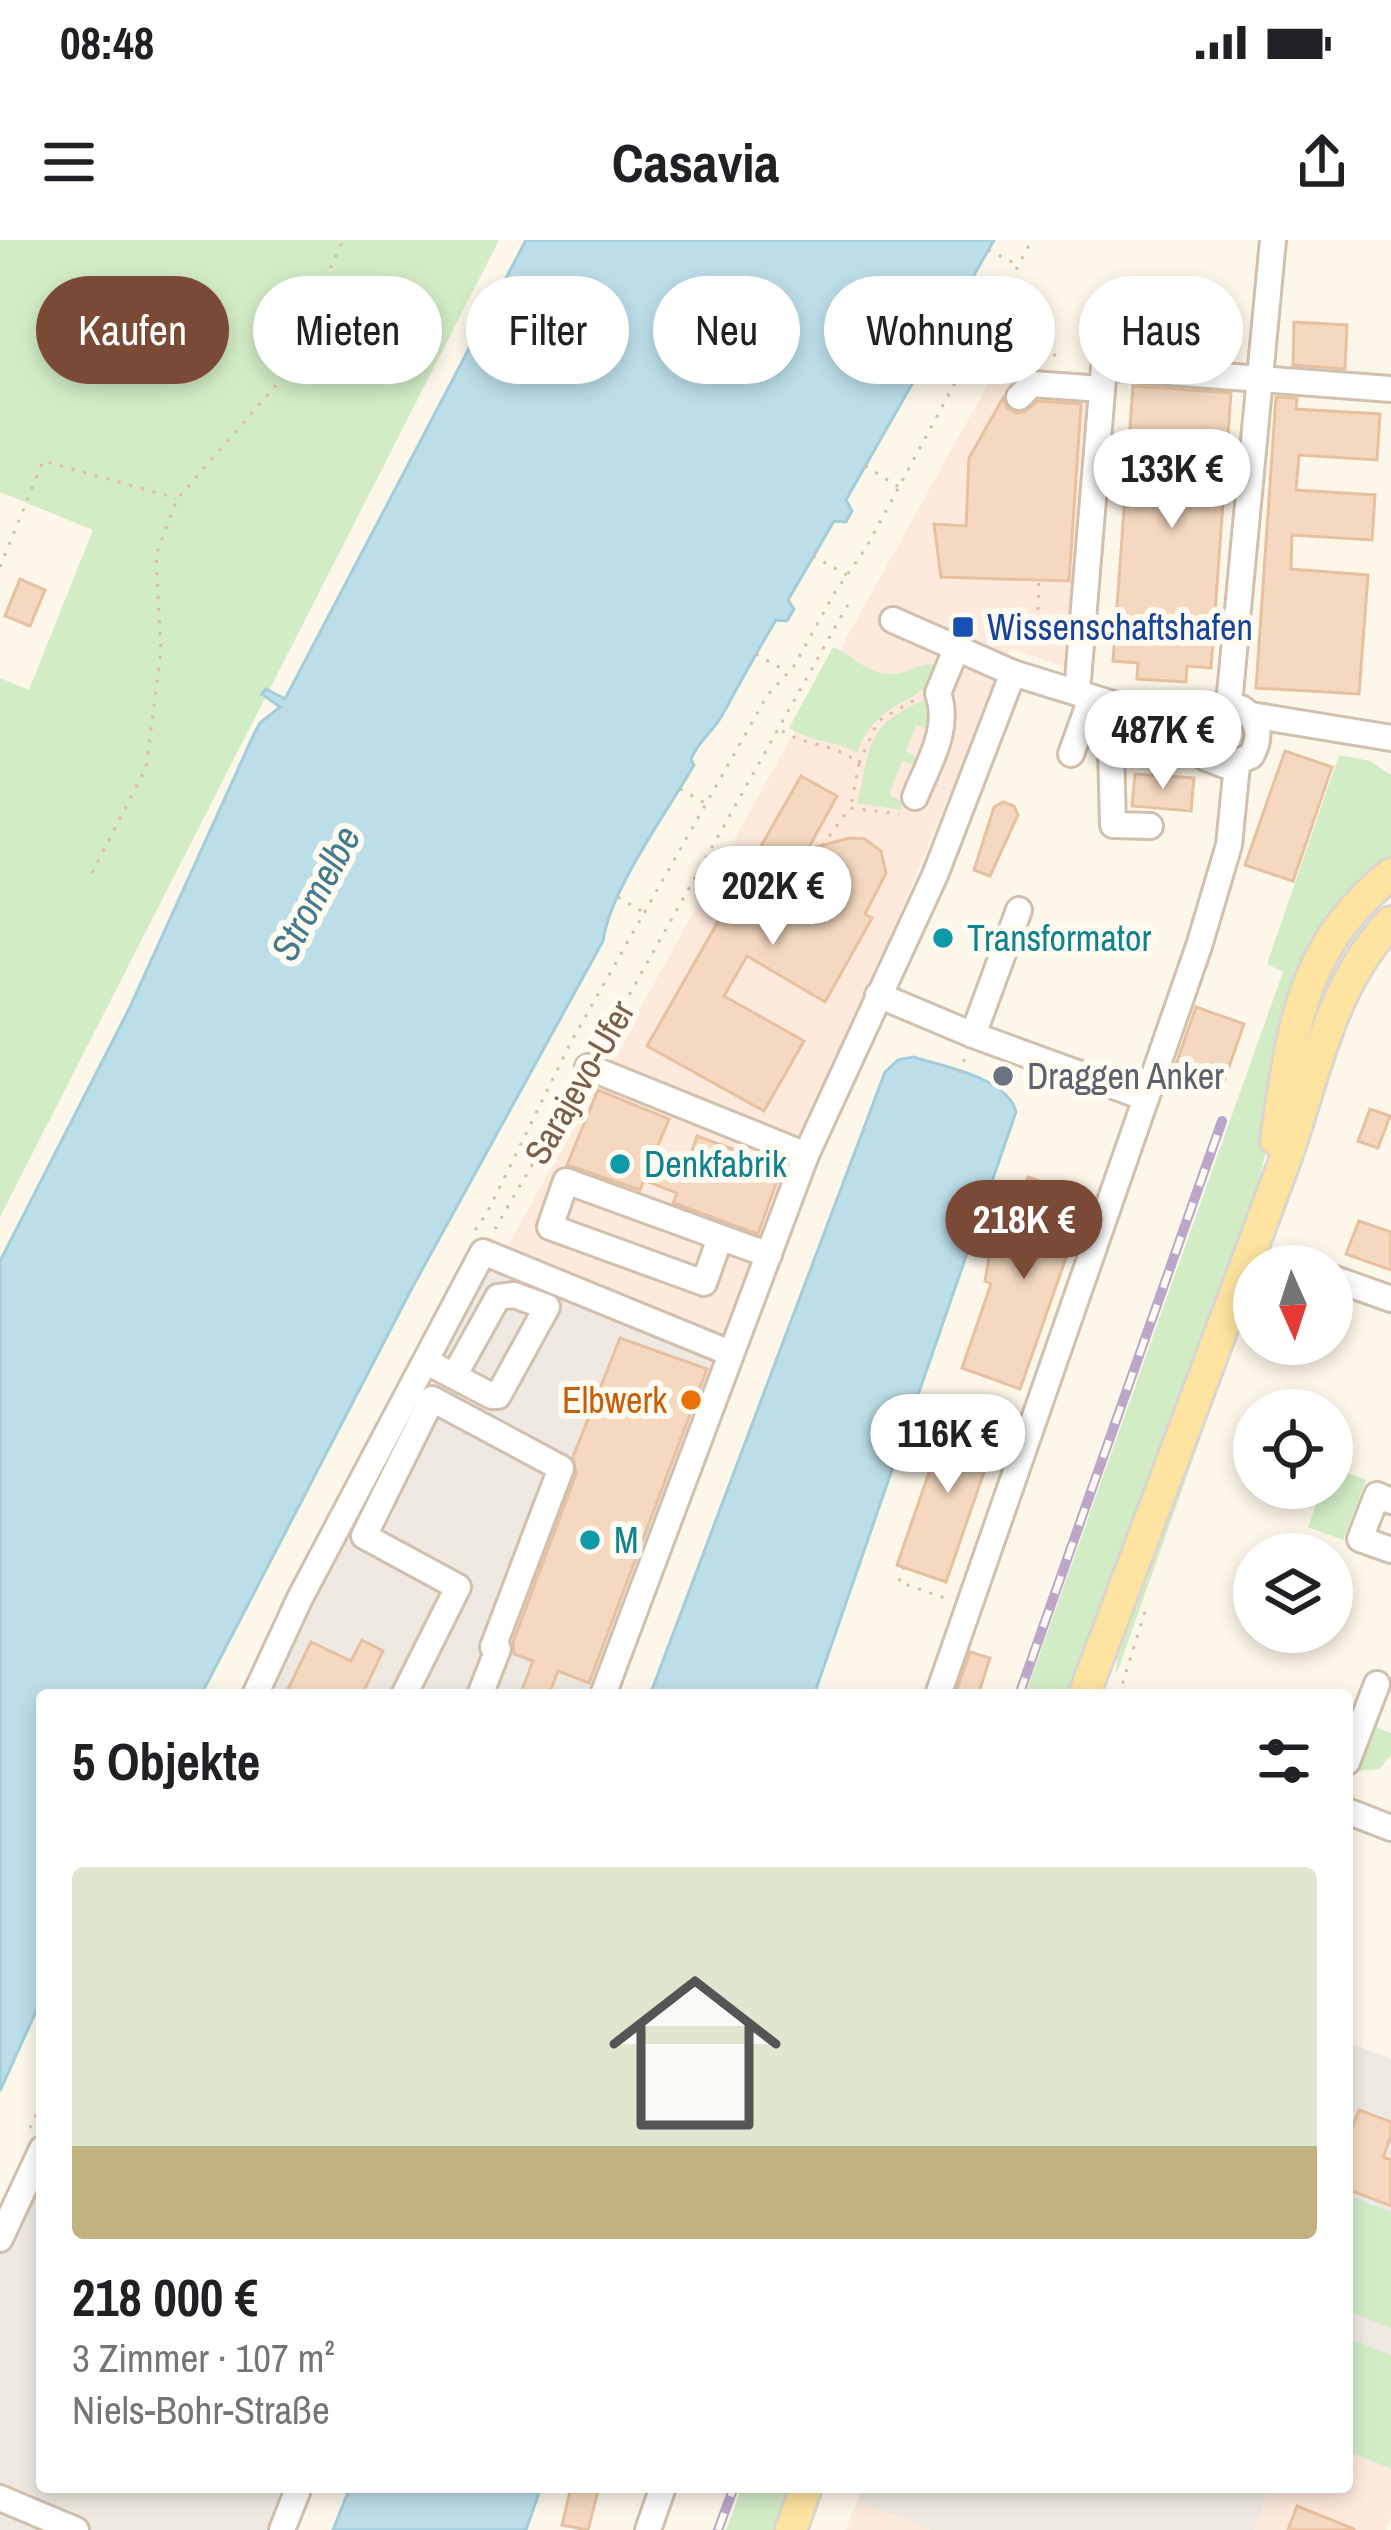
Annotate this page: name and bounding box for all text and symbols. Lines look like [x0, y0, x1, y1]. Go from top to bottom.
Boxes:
text: 08:48 [60, 12, 154, 73]
text: Casavia [612, 126, 779, 199]
icon: menu [36, 129, 102, 195]
icon: share [1289, 129, 1355, 195]
chip: Kaufen [36, 276, 229, 384]
chip: Mieten [253, 276, 442, 384]
chip: Filter [466, 276, 629, 384]
chip: Neu [653, 276, 800, 384]
chip: Wohnung [824, 276, 1055, 384]
chip: Haus [1079, 276, 1243, 384]
pin: 133K € [1074, 429, 1270, 531]
text: 133K € [1120, 442, 1224, 494]
place label: Wissenschaftshafen [987, 603, 1253, 651]
marker: Wissenschaftshafen [950, 614, 976, 640]
pin: 487K € [1065, 690, 1261, 792]
text: 487K € [1111, 703, 1215, 755]
water label: Stromelbe [258, 816, 372, 970]
pin: 202K € [675, 846, 871, 948]
text: 202K € [721, 859, 825, 911]
place label: Transformator [967, 914, 1151, 962]
marker: Transformator [930, 925, 956, 951]
street label: Sarajevo-Ufer [513, 991, 645, 1173]
place label: Draggen Anker [1027, 1052, 1224, 1100]
marker: Draggen Anker [990, 1063, 1016, 1089]
place label: Denkfabrik [644, 1140, 787, 1188]
marker: Denkfabrik [607, 1151, 633, 1177]
pin: 218K € [926, 1180, 1122, 1282]
text: 218K € [972, 1193, 1076, 1245]
north arrow [1233, 1245, 1353, 1365]
map controls [1233, 1245, 1353, 1653]
place label: Elbwerk [562, 1376, 667, 1424]
marker: Elbwerk [678, 1387, 704, 1413]
button: locate [1233, 1389, 1353, 1509]
pin: 116K € [850, 1394, 1046, 1496]
text: 116K € [897, 1407, 999, 1459]
place label: M [614, 1516, 639, 1564]
marker: M [577, 1527, 603, 1553]
button: layers [1233, 1533, 1353, 1653]
text: 5 Objekte [72, 1727, 260, 1796]
icon: filters [1251, 1728, 1317, 1794]
icon: home [587, 1945, 803, 2161]
text: 218 000 € [72, 2263, 258, 2332]
text: 3 Zimmer · 107 m² [72, 2332, 335, 2384]
text: Niels-Bohr-Straße [72, 2384, 330, 2436]

